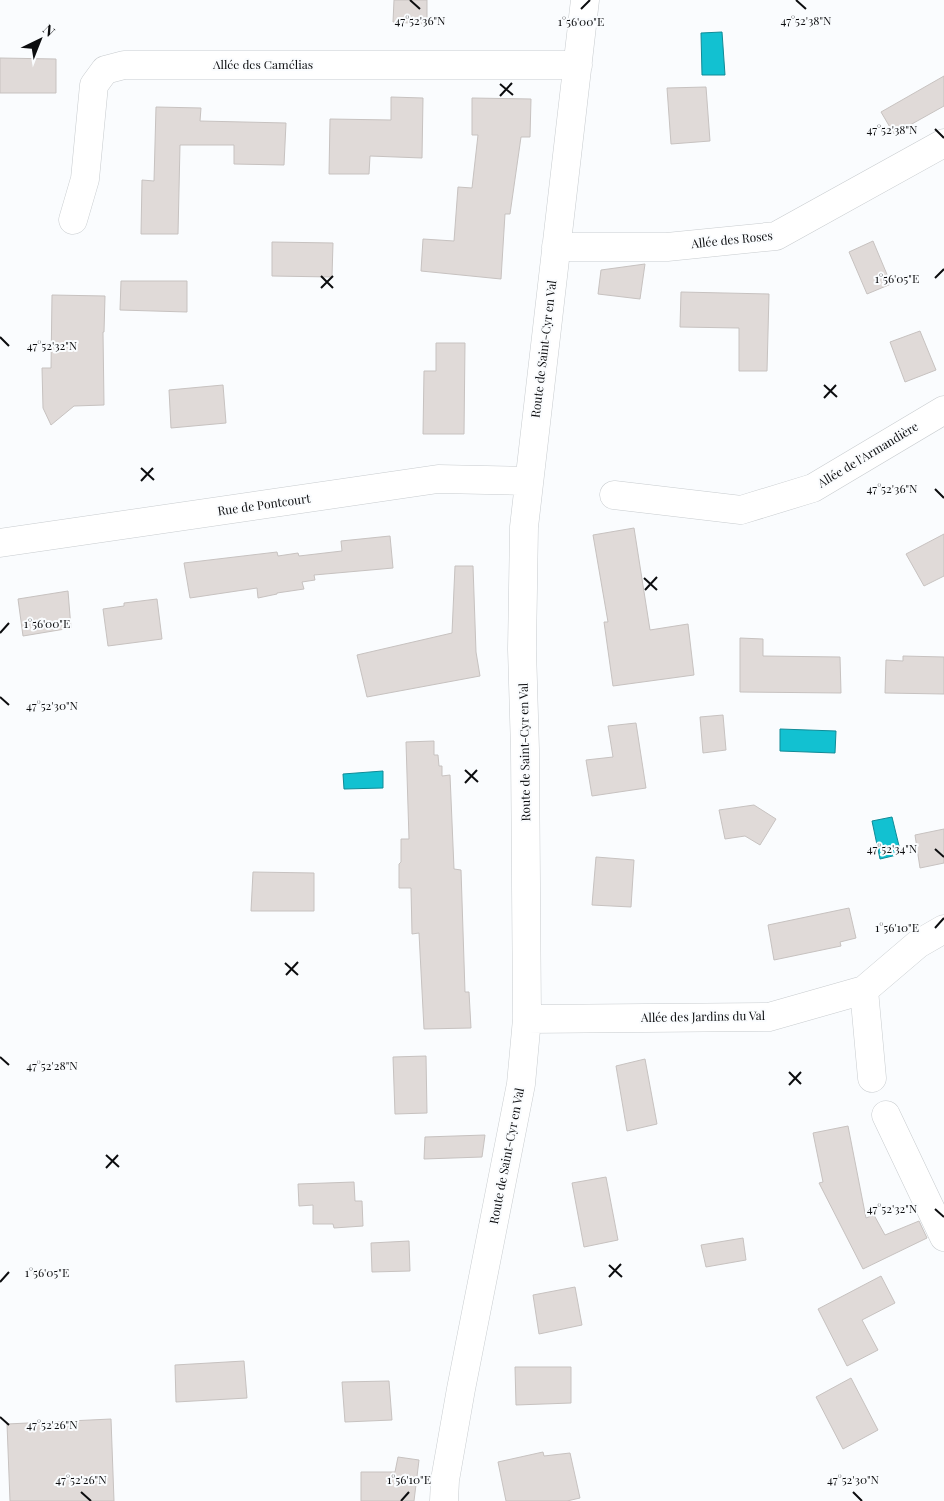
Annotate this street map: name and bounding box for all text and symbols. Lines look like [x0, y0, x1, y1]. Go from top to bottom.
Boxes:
text: 47°52'36"N [394, 12, 446, 28]
text: 47°52'38"N [780, 12, 832, 28]
text: 1°56'00"E [558, 13, 604, 29]
north arrow [15, 15, 65, 65]
text: N [39, 20, 59, 41]
street label: Allée des Camélias [212, 56, 313, 72]
text: 47°52'38"N [866, 121, 918, 137]
street label: Allée des Roses [689, 227, 774, 251]
text: 1°56'05"E [875, 270, 919, 286]
street label: Route de Saint-Cyr en Val [527, 279, 559, 419]
text: 47°52'32"N [27, 337, 78, 353]
street label: Allée de l'Armandière [813, 418, 921, 491]
text: 47°52'36"N [866, 480, 918, 496]
street label: Rue de Pontcourt [216, 489, 312, 518]
text: 1°56'00"E [24, 615, 70, 631]
street label: Route de Saint-Cyr en Val [515, 682, 533, 821]
text: 47°52'30"N [26, 697, 79, 713]
text: 47°52'34"N [867, 840, 918, 856]
text: 1°56'10"E [875, 919, 919, 935]
street label: Allée des Jardins du Val [640, 1007, 766, 1025]
text: 47°52'28"N [26, 1057, 78, 1073]
street label: Route de Saint-Cyr en Val [485, 1086, 527, 1225]
text: 47°52'32"N [867, 1200, 918, 1216]
text: 1°56'05"E [25, 1264, 69, 1280]
text: 47°52'26"N [26, 1416, 78, 1432]
text: 47°52'26"N [55, 1471, 107, 1487]
text: 1°56'10"E [387, 1471, 431, 1487]
text: 47°52'30"N [827, 1471, 880, 1487]

